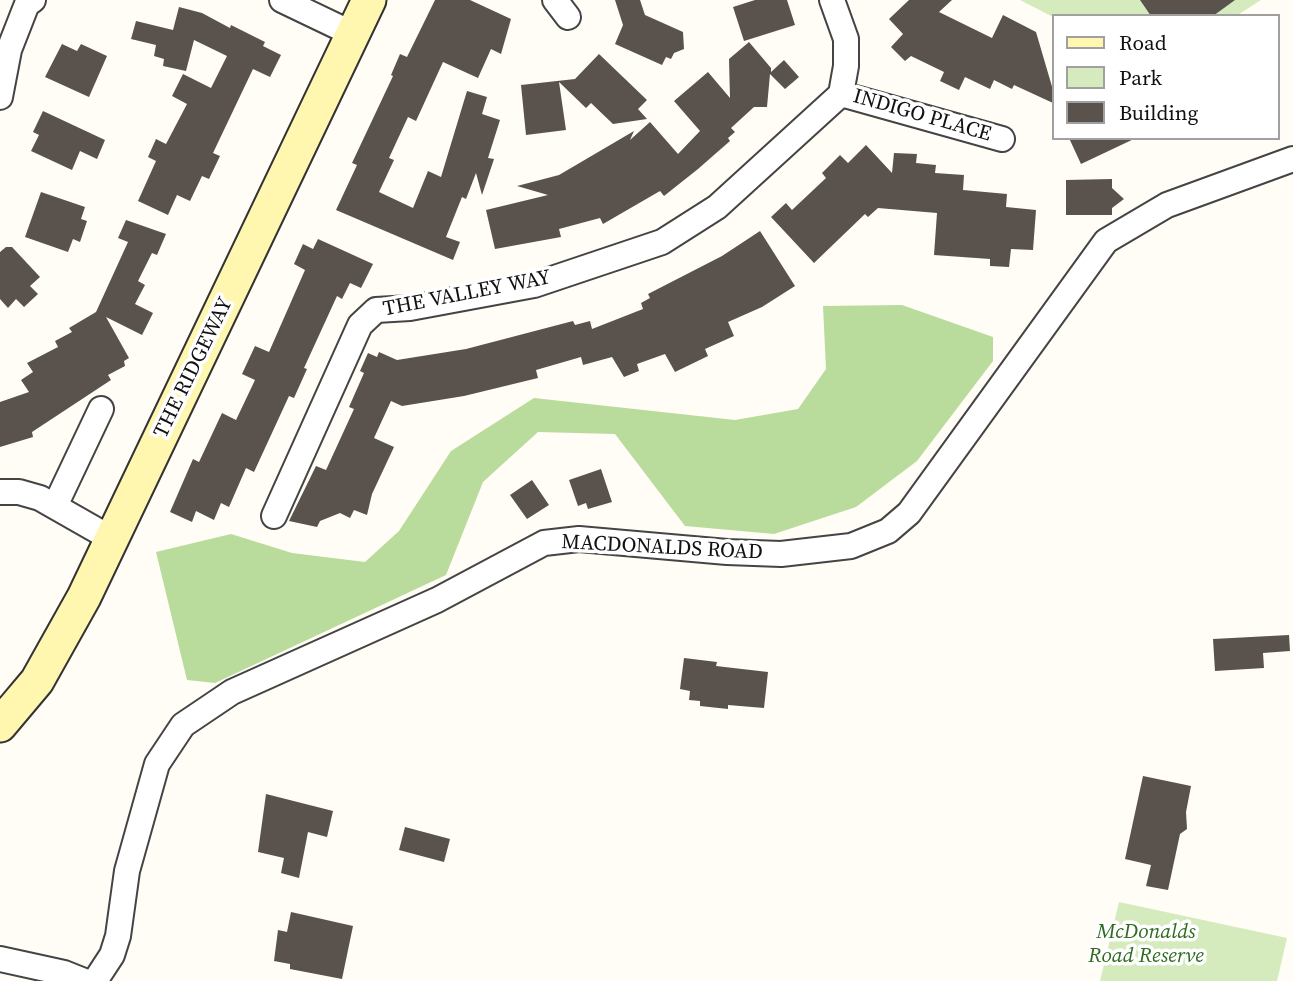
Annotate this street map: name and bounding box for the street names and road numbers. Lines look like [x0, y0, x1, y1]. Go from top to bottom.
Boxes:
street label: INDIGO PLACE [850, 84, 994, 148]
street label: THE VALLEY WAY [381, 265, 553, 323]
street label: THE RIDGEWAY [149, 294, 239, 442]
street label: MACDONALDS ROAD [561, 530, 763, 566]

